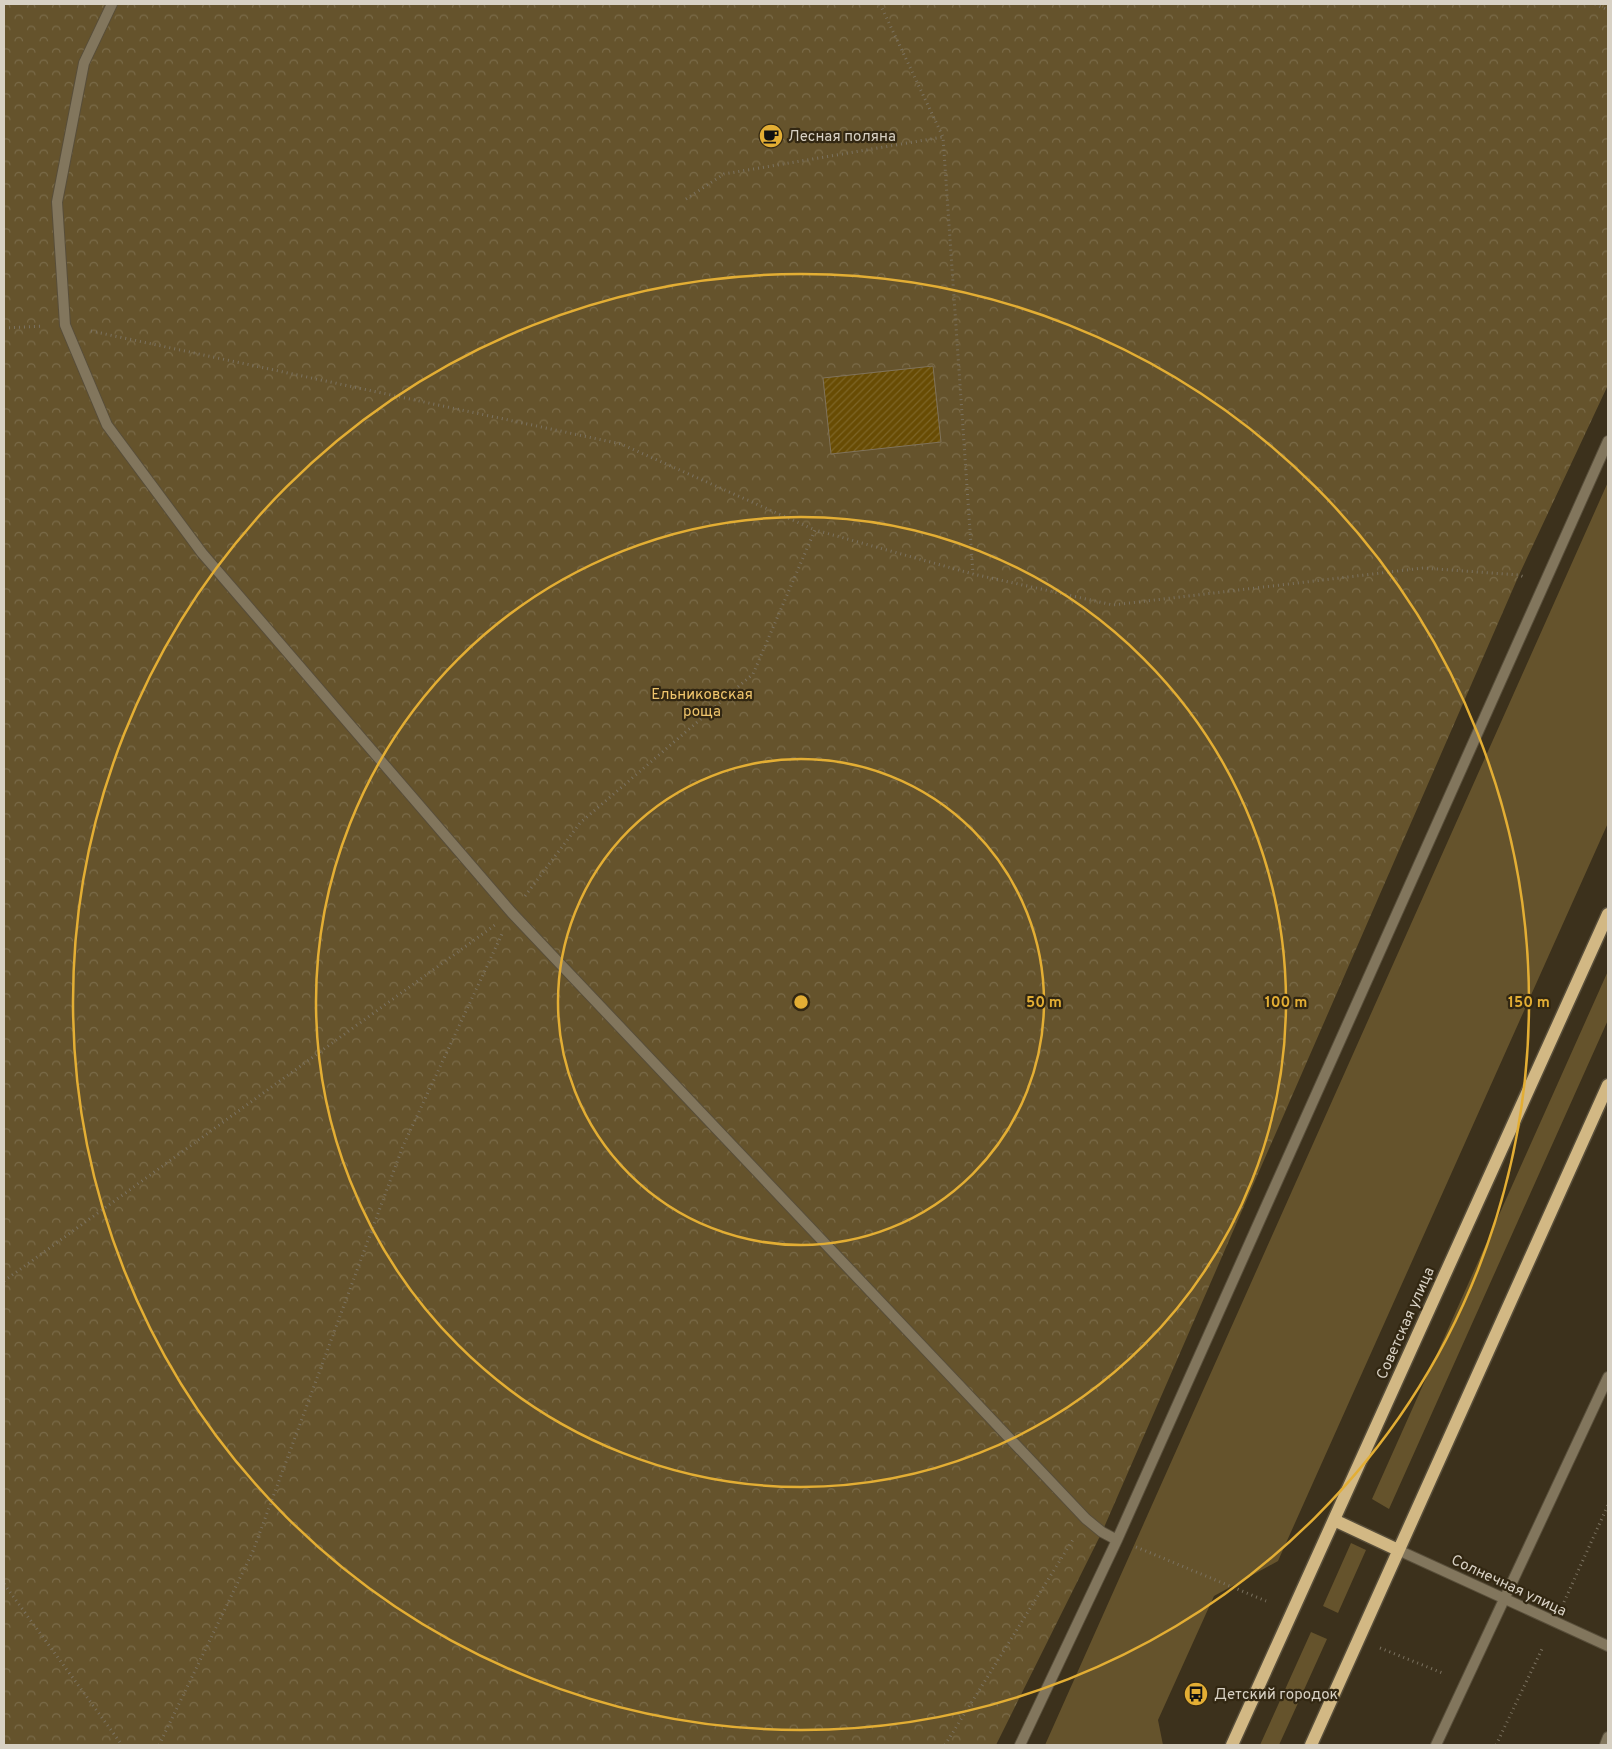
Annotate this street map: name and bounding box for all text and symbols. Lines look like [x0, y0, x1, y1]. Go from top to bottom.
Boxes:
cafe icon: Лесная поляна [758, 123, 784, 149]
place label: Лесная поляна [788, 128, 896, 147]
park label: Ельниковская роща [651, 686, 753, 722]
centre of rings [792, 993, 810, 1011]
text: 50 m [1026, 994, 1062, 1013]
text: 100 m [1265, 994, 1307, 1013]
text: 150 m [1508, 994, 1550, 1013]
street label: Советская улица [1373, 1265, 1440, 1383]
street label: Солнечная улица [1448, 1551, 1569, 1621]
bus stop icon: Детский городок [1183, 1681, 1209, 1707]
place label: Детский городок [1214, 1686, 1338, 1705]

